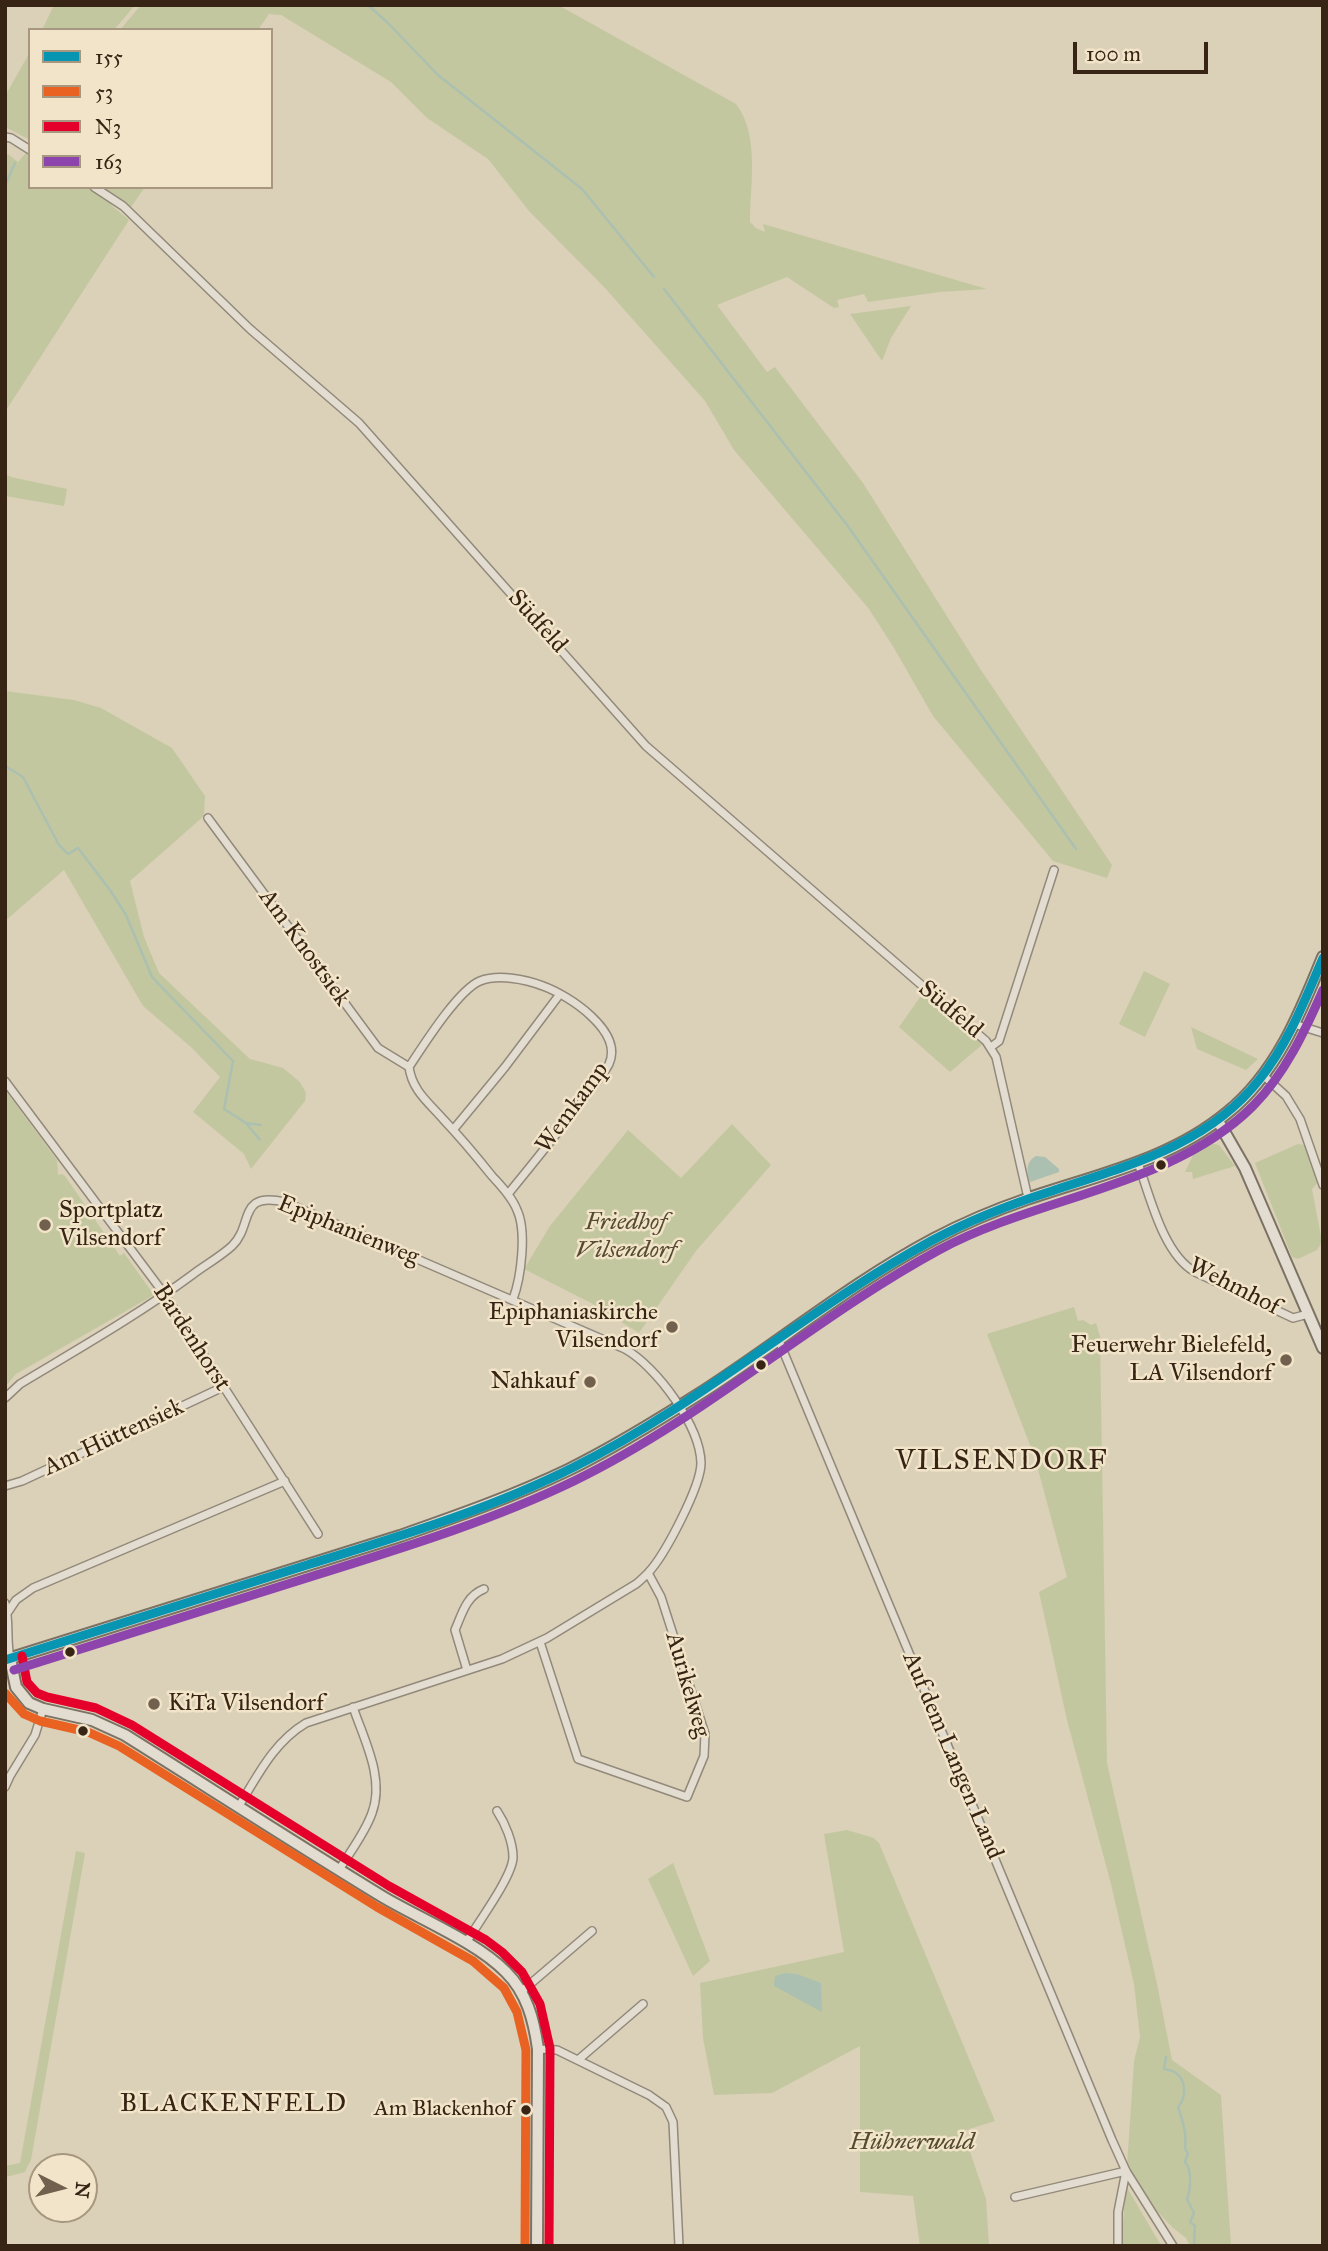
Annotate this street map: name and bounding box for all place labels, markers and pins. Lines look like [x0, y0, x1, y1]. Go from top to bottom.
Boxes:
unlabelled marker [1154, 1158, 1168, 1172]
place label: Sportplatz Vilsendorf [59, 1197, 163, 1253]
marker: Sportplatz Vilsendorf [37, 1217, 53, 1233]
place label: Epiphaniaskirche Vilsendorf [488, 1299, 658, 1355]
marker: Epiphaniaskirche Vilsendorf [664, 1319, 680, 1335]
place label: Feuerwehr Bielefeld, LA Vilsendorf [1071, 1332, 1272, 1388]
marker: Feuerwehr Bielefeld, LA Vilsendorf [1278, 1352, 1294, 1368]
unlabelled marker [754, 1358, 768, 1372]
place label: Nahkauf [491, 1368, 576, 1396]
marker: Nahkauf [582, 1374, 598, 1390]
unlabelled marker [63, 1645, 77, 1659]
place label: KiTa Vilsendorf [168, 1690, 324, 1718]
marker: KiTa Vilsendorf [146, 1696, 162, 1712]
unlabelled marker [76, 1724, 90, 1738]
place label: Am Blackenhof [374, 2097, 513, 2123]
marker: Am Blackenhof [519, 2103, 533, 2117]

